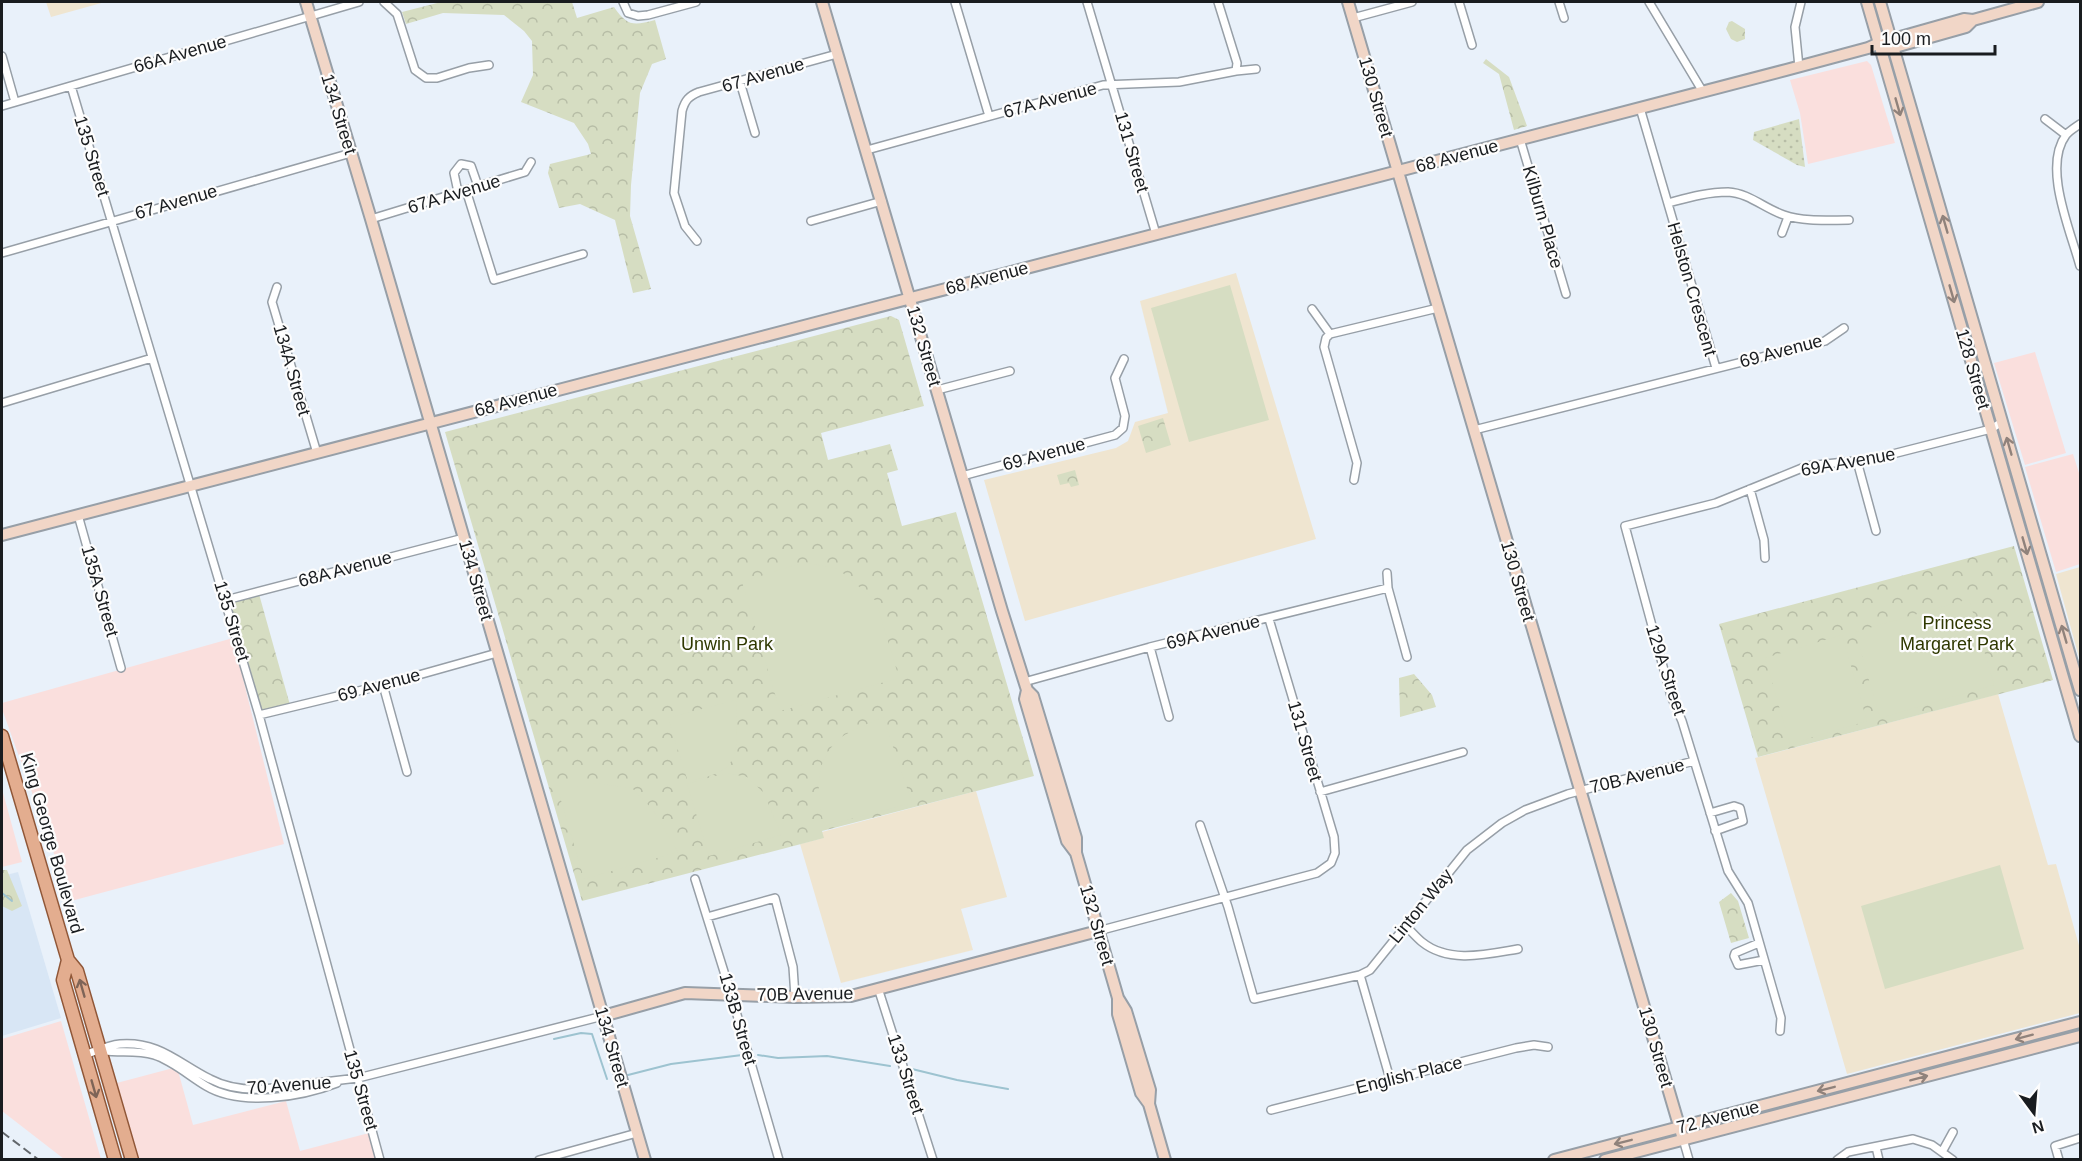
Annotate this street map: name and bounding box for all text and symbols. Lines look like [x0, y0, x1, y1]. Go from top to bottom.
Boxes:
scale bar [1872, 18, 1995, 56]
text: 100 m [1881, 29, 1931, 49]
street label: 66A Avenue [131, 31, 229, 77]
street label: 67 Avenue [720, 54, 806, 96]
street label: 130 Street [1355, 54, 1397, 140]
street label: 134 Street [317, 71, 361, 157]
street label: 67A Avenue [1001, 78, 1099, 122]
one-way arrow [1893, 97, 1904, 116]
street label: 131 Street [1111, 109, 1153, 195]
street label: 135 Street [70, 113, 114, 199]
street label: 68 Avenue [1413, 135, 1501, 177]
street label: Kilburn Place [1519, 163, 1567, 271]
street label: 67A Avenue [405, 170, 503, 218]
street label: 67 Avenue [133, 181, 219, 223]
one-way arrow [1939, 215, 1950, 234]
street label: Helston Crescent [1663, 220, 1721, 358]
street label: 68 Avenue [943, 257, 1031, 299]
one-way arrow [1947, 284, 1958, 303]
street label: 132 Street [903, 303, 945, 389]
street label: 134A Street [269, 322, 315, 418]
street label: 128 Street [1952, 326, 1994, 412]
street label: 69 Avenue [1737, 330, 1825, 372]
street label: 68 Avenue [472, 379, 560, 421]
street label: 69 Avenue [1000, 433, 1088, 475]
one-way arrow [2003, 437, 2014, 456]
street label: 69A Avenue [1799, 444, 1897, 480]
one-way arrow [2020, 536, 2031, 555]
street label: 134 Street [455, 537, 497, 623]
street label: 130 Street [1497, 538, 1539, 624]
street label: 135A Street [77, 543, 123, 639]
street label: 68A Avenue [296, 547, 394, 591]
street label: 135 Street [210, 578, 254, 664]
street label: 69A Avenue [1164, 611, 1262, 653]
park label: Princess Margaret Park [1900, 613, 2015, 654]
street label: 129A Street [1642, 622, 1690, 718]
one-way arrow [2058, 624, 2069, 643]
park label: Unwin Park [681, 634, 774, 654]
street label: 69 Avenue [335, 664, 423, 706]
street label: 131 Street [1284, 698, 1326, 784]
street label: King George Boulevard [17, 750, 87, 936]
street label: 70B Avenue [1588, 755, 1686, 797]
street label: Linton Way [1385, 865, 1457, 947]
street label: 132 Street [1076, 882, 1118, 968]
street label: 133B Street [715, 971, 761, 1067]
one-way arrow [76, 979, 87, 998]
street label: 70B Avenue [756, 983, 854, 1005]
street label: 134 Street [591, 1004, 633, 1090]
street label: 130 Street [1635, 1004, 1677, 1090]
street label: 133 Street [884, 1031, 928, 1117]
one-way arrow [2015, 1032, 2034, 1044]
street label: 135 Street [340, 1047, 382, 1133]
street label: English Place [1354, 1052, 1464, 1098]
street label: 70 Avenue [246, 1072, 332, 1098]
one-way arrow [1910, 1072, 1929, 1084]
one-way arrow [89, 1079, 100, 1098]
one-way arrow [1817, 1083, 1836, 1095]
north arrow [2004, 1083, 2064, 1143]
street label: 72 Avenue [1674, 1096, 1762, 1138]
text: N [2030, 1117, 2046, 1137]
one-way arrow [1614, 1136, 1633, 1148]

